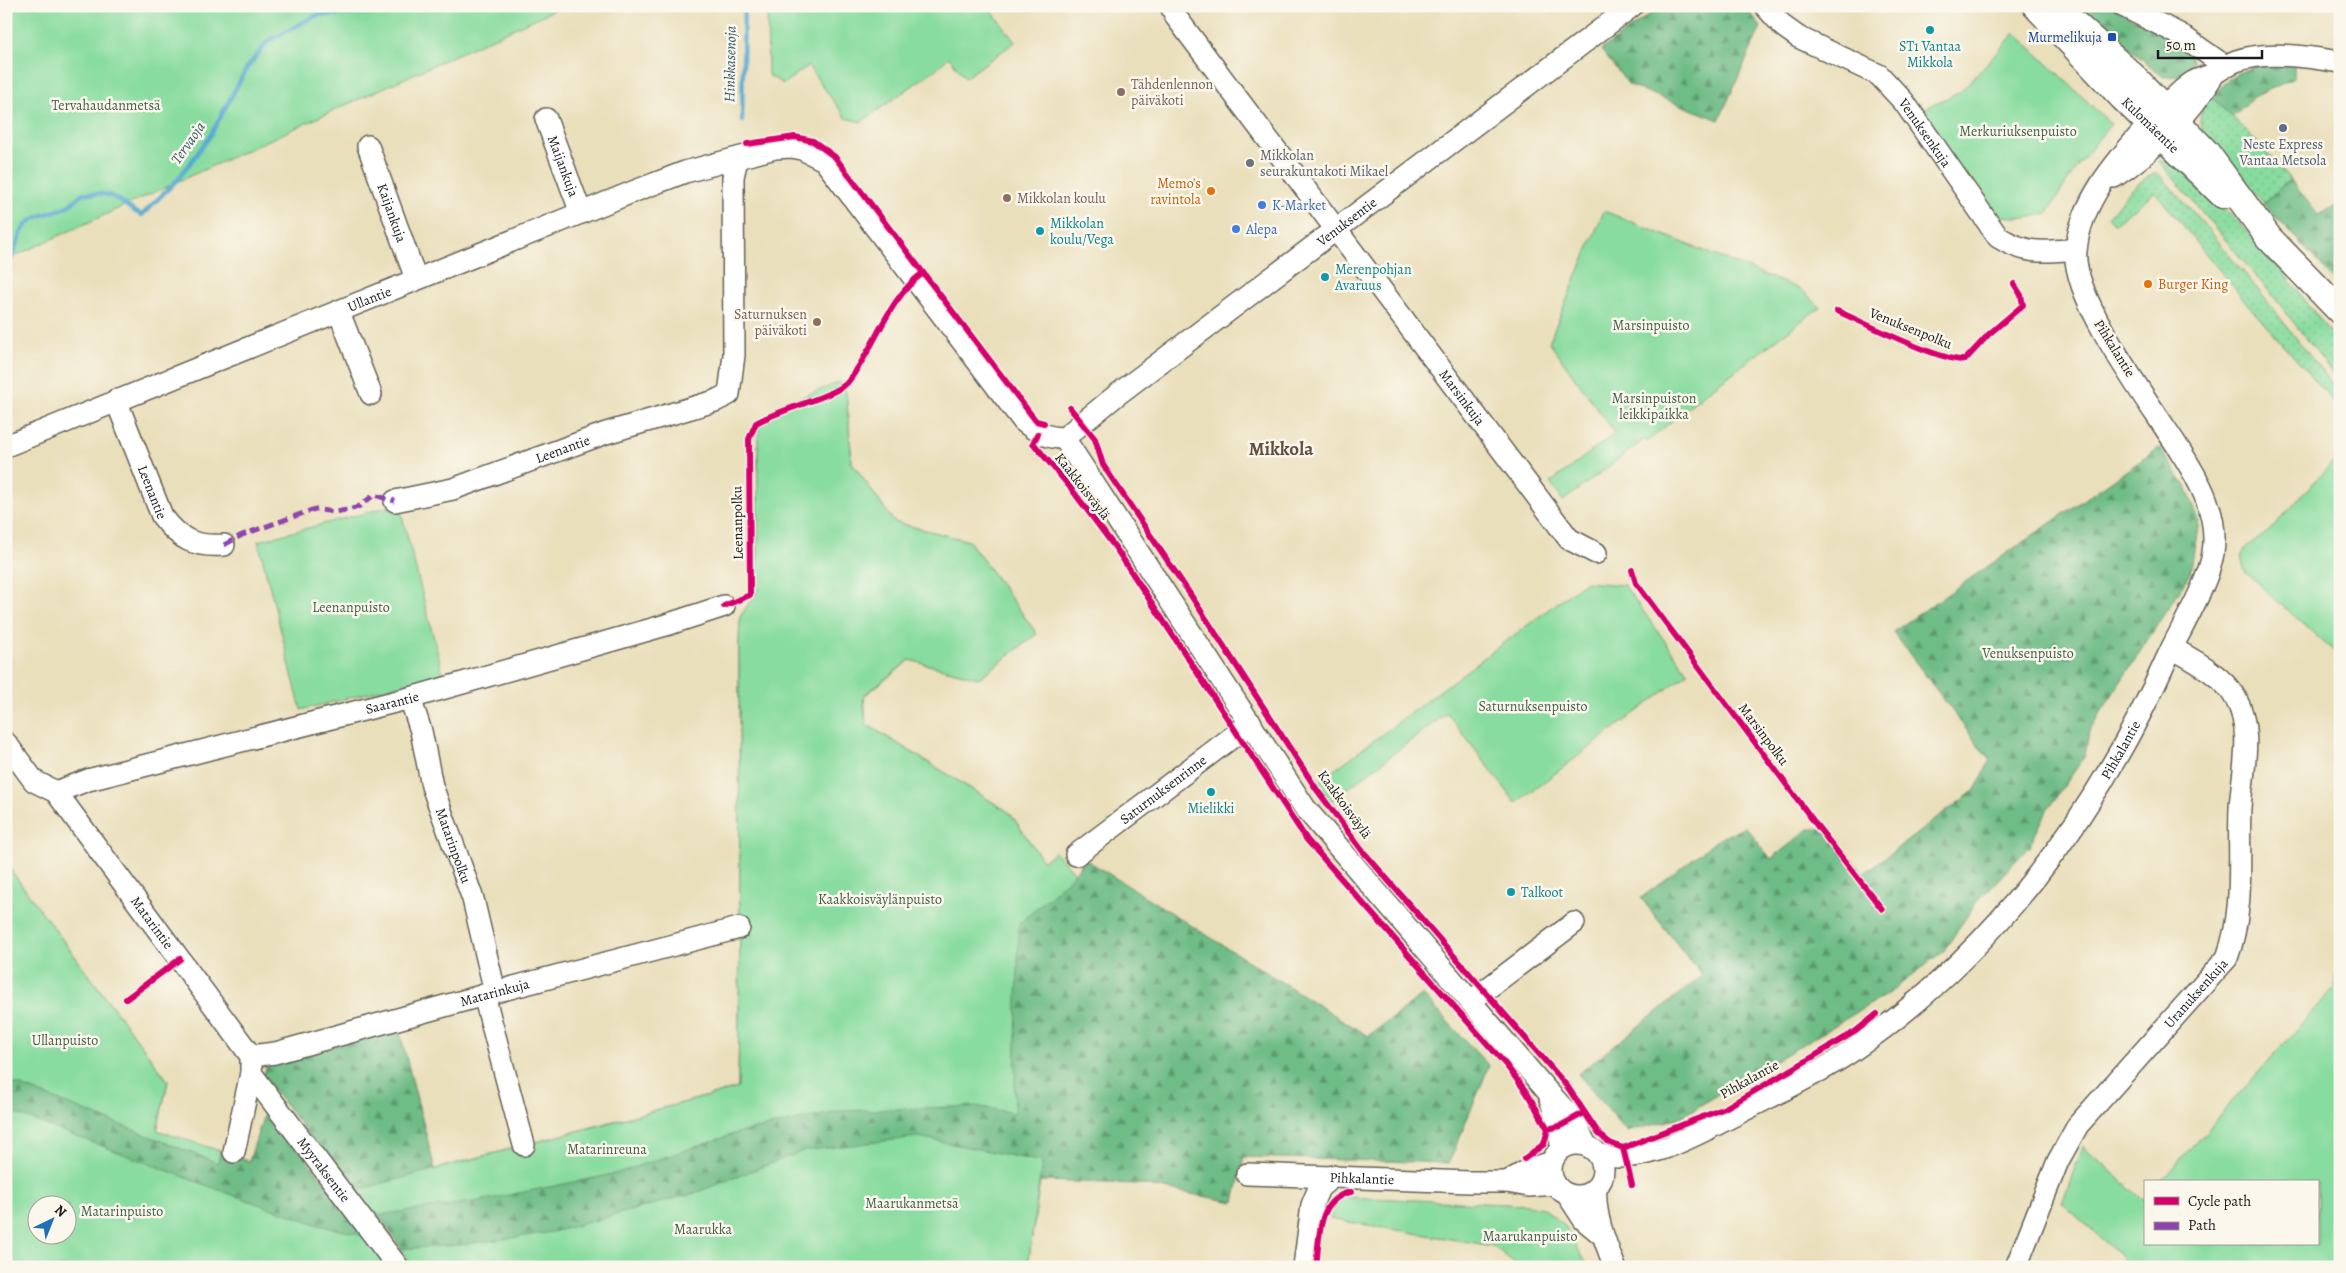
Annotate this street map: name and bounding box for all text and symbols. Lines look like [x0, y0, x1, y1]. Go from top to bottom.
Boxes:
marker: ST1 Vantaa Mikkola [1924, 24, 1936, 36]
water label: Hinkkasenoja [719, 25, 741, 103]
place label: Murmelikuja [2028, 28, 2102, 47]
scale bar [2158, 28, 2262, 60]
marker: Murmelikuja [2106, 31, 2118, 43]
text: 50 m [2166, 35, 2196, 55]
place label: ST1 Vantaa Mikkola [1899, 37, 1961, 72]
place label: Tähdenlennon päiväkoti [1131, 75, 1213, 110]
marker: Tähdenlennon päiväkoti [1115, 86, 1127, 98]
street label: Kulomäentie [2117, 93, 2183, 157]
street label: Venuksenkuja [1894, 94, 1956, 172]
park label: Tervahaudanmetsä [51, 96, 161, 115]
water label: Tervaoja [166, 118, 210, 168]
park label: Merkuriuksenpuisto [1959, 122, 2077, 141]
marker: Neste Express Vantaa Metsola [2277, 122, 2289, 134]
street label: Maijankuja [543, 132, 583, 200]
place label: Neste Express Vantaa Metsola [2238, 135, 2327, 170]
place label: Mikkolan seurakuntakoti Mikael [1260, 146, 1389, 181]
marker: Mikkolan seurakuntakoti Mikael [1244, 157, 1256, 169]
place label: Memo's ravintola [1150, 174, 1201, 209]
street label: Kaijankuja [372, 181, 411, 246]
marker: Memo's ravintola [1205, 185, 1217, 197]
place label: Mikkolan koulu [1017, 189, 1106, 208]
marker: Mikkolan koulu [1001, 192, 1013, 204]
street label: Venuksentie [1312, 193, 1381, 251]
place label: K-Market [1272, 196, 1326, 215]
marker: K-Market [1256, 199, 1268, 211]
place label: Mikkolan koulu/Vega [1050, 214, 1114, 249]
place label: Alepa [1245, 220, 1278, 239]
marker: Alepa [1230, 223, 1242, 235]
marker: Mikkolan koulu/Vega [1034, 225, 1046, 237]
place label: Merenpohjan Avaruus [1334, 260, 1412, 295]
marker: Merenpohjan Avaruus [1319, 271, 1331, 283]
place label: Burger King [2158, 275, 2228, 294]
marker: Burger King [2142, 278, 2154, 290]
street label: Ullantie [345, 282, 394, 317]
street label: Venuksenpolku [1866, 303, 1955, 354]
place label: Saturnuksen päiväkoti [734, 305, 807, 340]
marker: Saturnuksen päiväkoti [811, 316, 823, 328]
park label: Marsinpuisto [1613, 316, 1690, 335]
street label: Pihkalantie [2089, 316, 2140, 381]
street label: Marsinkuja [1435, 366, 1489, 430]
park label: Marsinpuiston leikkipaikka [1612, 389, 1697, 424]
street label: Leenantie [533, 431, 593, 468]
district label: Mikkola [1249, 436, 1314, 462]
street label: Kaakkoisväylä [1050, 449, 1115, 524]
street label: Leenantie [133, 462, 171, 522]
street label: Leenanpolku [727, 485, 748, 560]
park label: Leenanpuisto [312, 598, 390, 617]
park label: Venuksenpuisto [1981, 644, 2074, 663]
street label: Saarantie [363, 687, 421, 719]
park label: Saturnuksenpuisto [1478, 697, 1588, 716]
street label: Marsinpolku [1734, 699, 1793, 770]
street label: Pihkalantie [2097, 717, 2145, 783]
street label: Saturnuksenrinne [1116, 751, 1211, 829]
street label: Kaakkoisväylä [1313, 766, 1376, 843]
marker: Mielikki [1205, 786, 1217, 798]
place label: Mielikki [1187, 799, 1235, 818]
street label: Matarinpolku [431, 805, 476, 886]
place label: Talkoot [1521, 883, 1564, 902]
marker: Talkoot [1505, 886, 1517, 898]
park label: Kaakkoisväylänpuisto [818, 890, 942, 909]
street label: Matarintie [126, 892, 178, 953]
street label: Uranuksenkuja [2160, 954, 2233, 1032]
street label: Matarinkuja [458, 974, 532, 1011]
park label: Ullanpuisto [32, 1031, 98, 1050]
street label: Pihkalantie [1716, 1055, 1782, 1103]
street label: Myyraksentie [293, 1133, 355, 1206]
park label: Matarinreuna [567, 1140, 647, 1159]
street label: Pihkalantie [1329, 1168, 1395, 1189]
legend [2144, 1180, 2318, 1246]
text: Cycle path [2188, 1191, 2251, 1211]
park label: Maarukanmetsä [865, 1194, 959, 1213]
north arrow [28, 1196, 78, 1246]
text: N [50, 1200, 71, 1221]
park label: Matarinpuisto [81, 1202, 163, 1221]
text: Path [2188, 1215, 2216, 1235]
park label: Maarukka [674, 1220, 732, 1239]
park label: Maarukanpuisto [1483, 1227, 1577, 1246]

